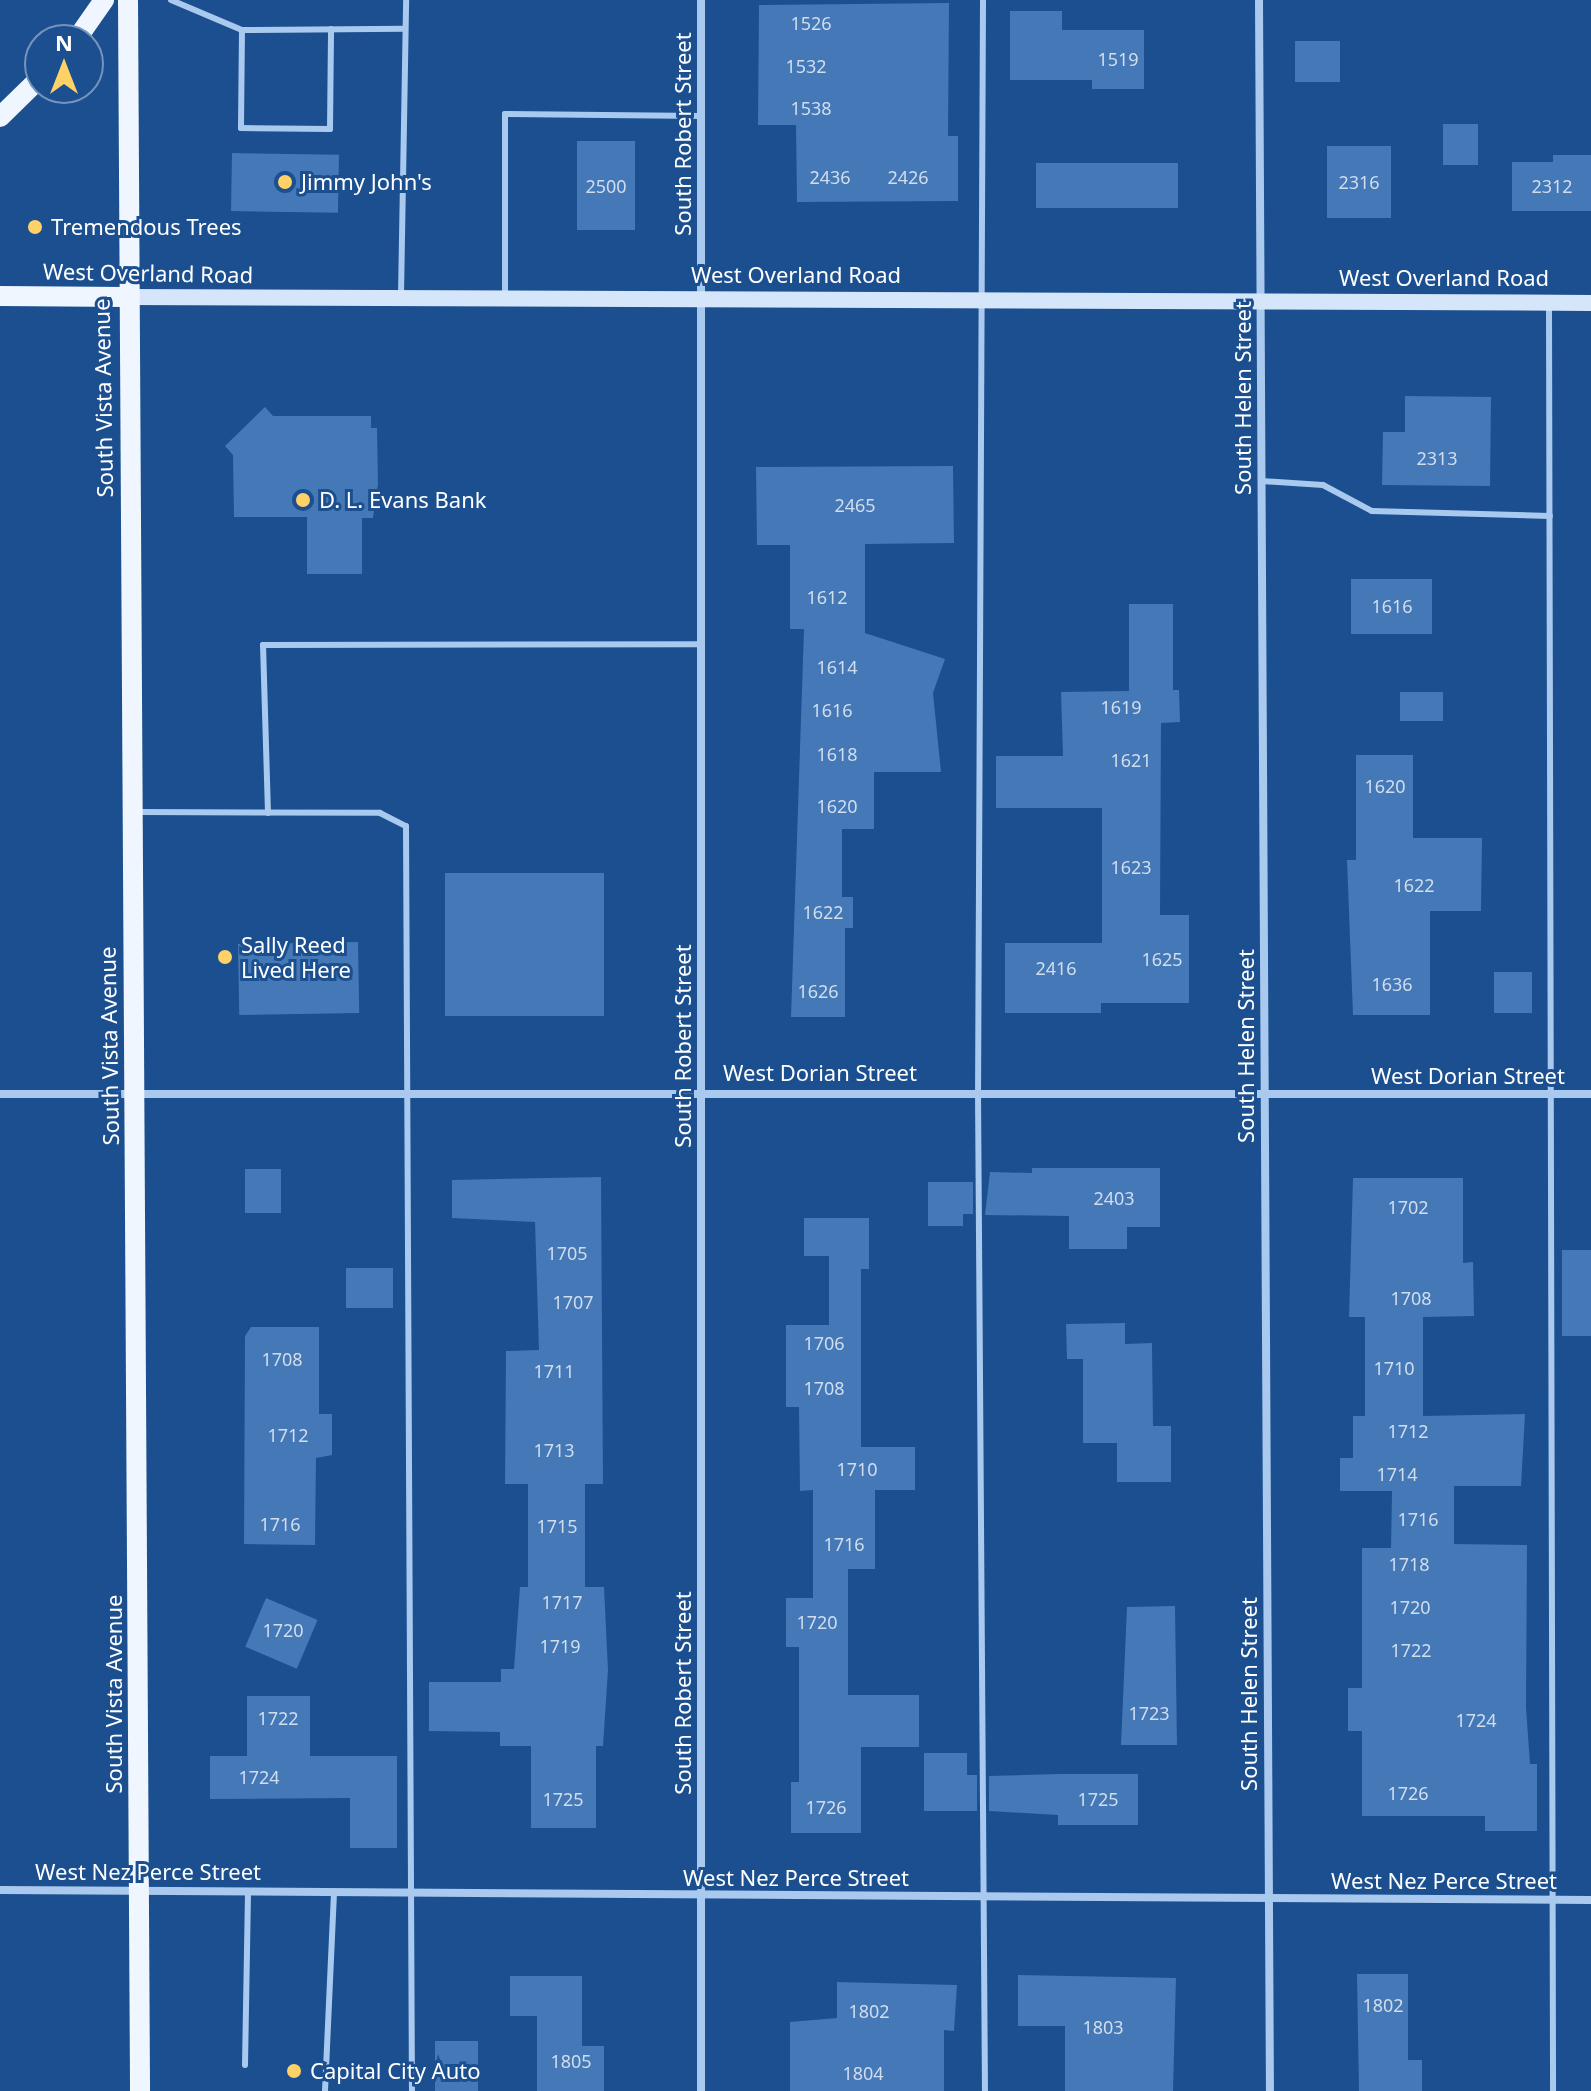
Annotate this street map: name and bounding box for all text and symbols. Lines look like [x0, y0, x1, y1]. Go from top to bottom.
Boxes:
house number: 1526 [790, 12, 832, 34]
north arrow [24, 24, 104, 104]
text: N [55, 27, 73, 57]
street label: South Robert Street [670, 32, 696, 236]
house number: 1519 [1097, 48, 1139, 70]
house number: 1532 [785, 55, 827, 77]
house number: 1538 [790, 97, 832, 119]
house number: 2436 [809, 166, 851, 188]
house number: 2426 [887, 166, 929, 188]
place label: Jimmy John's [301, 169, 432, 195]
house number: 2316 [1338, 171, 1380, 193]
marker: Jimmy John's [276, 173, 294, 191]
house number: 2500 [585, 175, 627, 197]
house number: 2312 [1531, 175, 1573, 197]
place label: Tremendous Trees [51, 214, 242, 240]
marker: Tremendous Trees [26, 218, 44, 236]
street label: West Overland Road [43, 258, 253, 288]
street label: West Overland Road [691, 262, 901, 288]
street label: West Overland Road [1339, 265, 1549, 291]
street label: South Vista Avenue [88, 298, 118, 498]
street label: South Helen Street [1230, 301, 1256, 495]
house number: 2313 [1416, 447, 1458, 469]
place label: D. L. Evans Bank [319, 487, 487, 513]
marker: D. L. Evans Bank [294, 491, 312, 509]
house number: 2465 [834, 494, 876, 516]
house number: 1612 [806, 586, 848, 608]
house number: 1616 [1371, 595, 1413, 617]
house number: 1614 [816, 656, 858, 678]
house number: 1619 [1100, 696, 1142, 718]
house number: 1616 [811, 699, 853, 721]
house number: 1618 [816, 743, 858, 765]
house number: 1621 [1110, 749, 1152, 771]
house number: 1620 [1364, 775, 1406, 797]
house number: 1620 [816, 795, 858, 817]
house number: 1623 [1110, 856, 1152, 878]
house number: 1622 [1393, 874, 1435, 896]
house number: 1622 [802, 901, 844, 923]
place label: Sally Reed Lived Here [241, 931, 351, 982]
street label: South Robert Street [670, 944, 696, 1148]
street label: South Vista Avenue [94, 946, 124, 1146]
marker: Sally Reed Lived Here [216, 948, 234, 966]
house number: 1625 [1141, 948, 1183, 970]
street label: South Helen Street [1233, 949, 1259, 1143]
house number: 2416 [1035, 957, 1077, 979]
house number: 1636 [1371, 973, 1413, 995]
house number: 1626 [797, 980, 839, 1002]
street label: West Dorian Street [723, 1060, 917, 1086]
street label: West Dorian Street [1371, 1063, 1565, 1089]
house number: 2403 [1093, 1187, 1135, 1209]
house number: 1702 [1387, 1196, 1429, 1218]
house number: 1705 [546, 1242, 588, 1264]
house number: 1708 [1390, 1287, 1432, 1309]
house number: 1707 [552, 1291, 594, 1313]
house number: 1706 [803, 1332, 845, 1354]
house number: 1708 [261, 1348, 303, 1370]
house number: 1710 [1373, 1357, 1415, 1379]
house number: 1711 [533, 1360, 575, 1382]
house number: 1708 [803, 1377, 845, 1399]
house number: 1712 [1387, 1420, 1429, 1442]
house number: 1712 [267, 1424, 309, 1446]
house number: 1713 [533, 1439, 575, 1461]
house number: 1710 [836, 1458, 878, 1480]
house number: 1714 [1376, 1463, 1418, 1485]
house number: 1716 [1397, 1508, 1439, 1530]
house number: 1716 [259, 1513, 301, 1535]
house number: 1715 [536, 1515, 578, 1537]
house number: 1716 [823, 1533, 865, 1555]
house number: 1718 [1388, 1553, 1430, 1575]
house number: 1717 [541, 1591, 583, 1613]
street label: South Robert Street [670, 1591, 696, 1795]
street label: South Vista Avenue [101, 1595, 127, 1793]
house number: 1720 [1389, 1596, 1431, 1618]
street label: South Helen Street [1236, 1597, 1262, 1791]
house number: 1720 [796, 1611, 838, 1633]
house number: 1720 [262, 1619, 304, 1641]
house number: 1719 [539, 1635, 581, 1657]
house number: 1722 [1390, 1639, 1432, 1661]
house number: 1723 [1128, 1702, 1170, 1724]
house number: 1722 [257, 1707, 299, 1729]
house number: 1724 [1455, 1709, 1497, 1731]
house number: 1724 [238, 1766, 280, 1788]
house number: 1726 [1387, 1782, 1429, 1804]
house number: 1725 [542, 1788, 584, 1810]
house number: 1725 [1077, 1788, 1119, 1810]
house number: 1726 [805, 1796, 847, 1818]
street label: West Nez Perce Street [35, 1859, 261, 1885]
street label: West Nez Perce Street [683, 1865, 909, 1891]
street label: West Nez Perce Street [1331, 1868, 1557, 1894]
house number: 1802 [1362, 1994, 1404, 2016]
house number: 1802 [848, 2000, 890, 2022]
house number: 1803 [1082, 2016, 1124, 2038]
house number: 1805 [550, 2050, 592, 2072]
place label: Capital City Auto [310, 2058, 480, 2084]
marker: Capital City Auto [285, 2062, 303, 2080]
house number: 1804 [842, 2062, 884, 2084]

